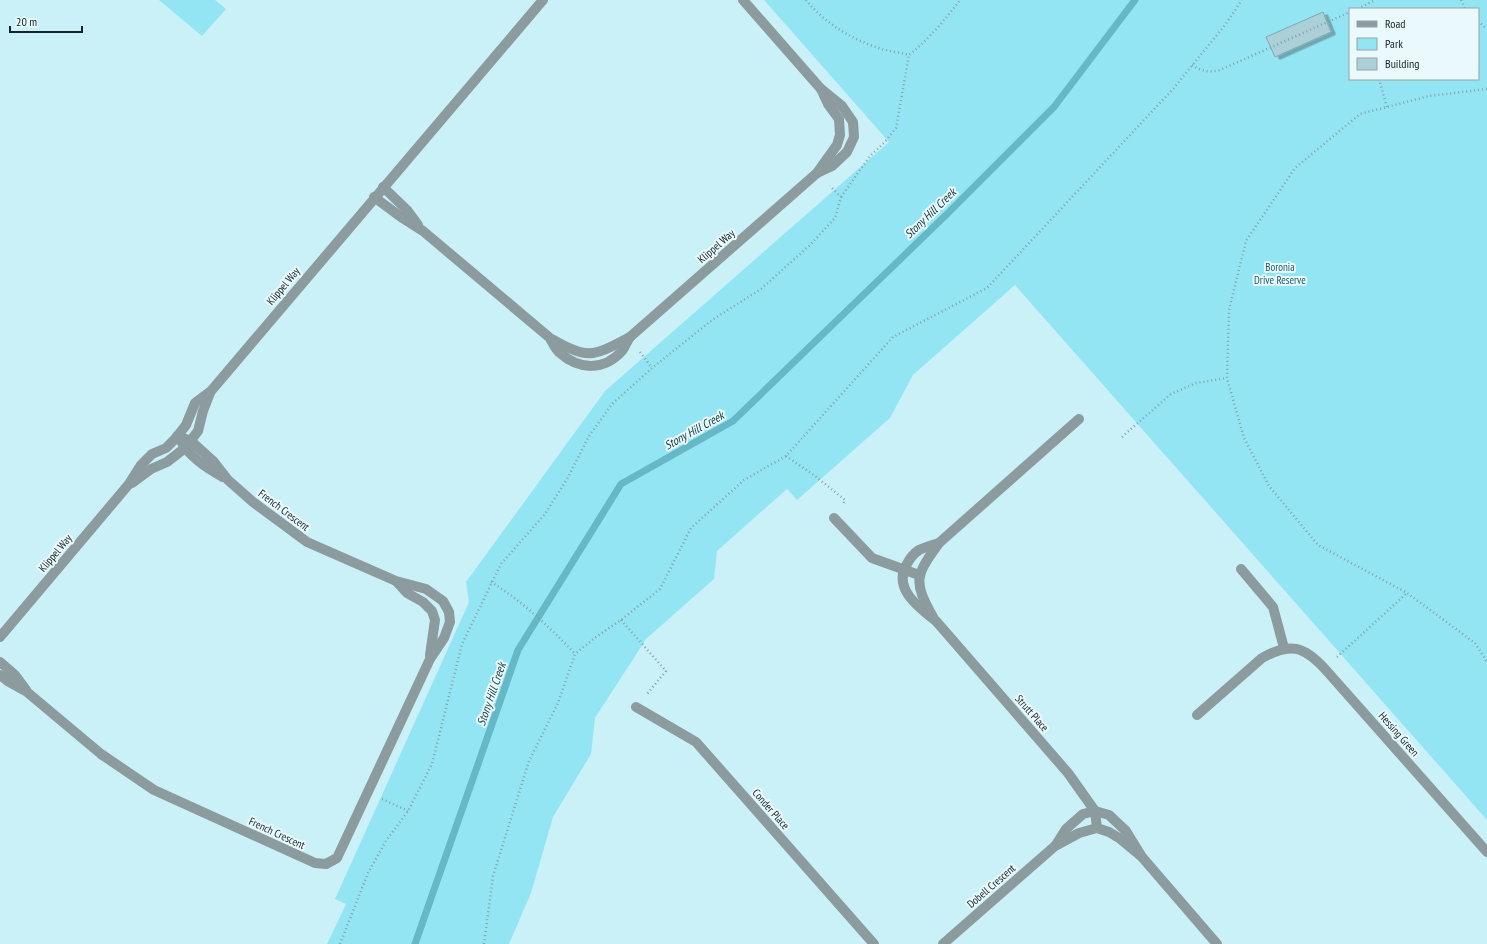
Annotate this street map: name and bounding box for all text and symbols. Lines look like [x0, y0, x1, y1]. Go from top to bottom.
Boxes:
scale bar [10, 8, 82, 34]
legend [1349, 8, 1479, 80]
text: 20 m [16, 14, 37, 29]
text: Road [1385, 16, 1405, 31]
text: Park [1385, 36, 1403, 51]
text: Building [1385, 56, 1420, 71]
water label: Stony Hill Creek [901, 184, 960, 241]
street label: Klippel Way [695, 225, 738, 266]
park label: Boronia Drive Reserve [1254, 260, 1306, 287]
street label: Klippel Way [263, 264, 303, 308]
water label: Stony Hill Creek [662, 407, 728, 453]
street label: French Crescent [256, 486, 312, 534]
street label: Klippel Way [35, 531, 75, 575]
water label: Stony Hill Creek [473, 659, 509, 728]
street label: Strutt Place [1012, 692, 1052, 735]
street label: Hessing Green [1376, 709, 1422, 759]
street label: Conder Place [750, 786, 793, 832]
street label: French Crescent [247, 814, 307, 852]
street label: Dobell Crescent [964, 861, 1018, 911]

